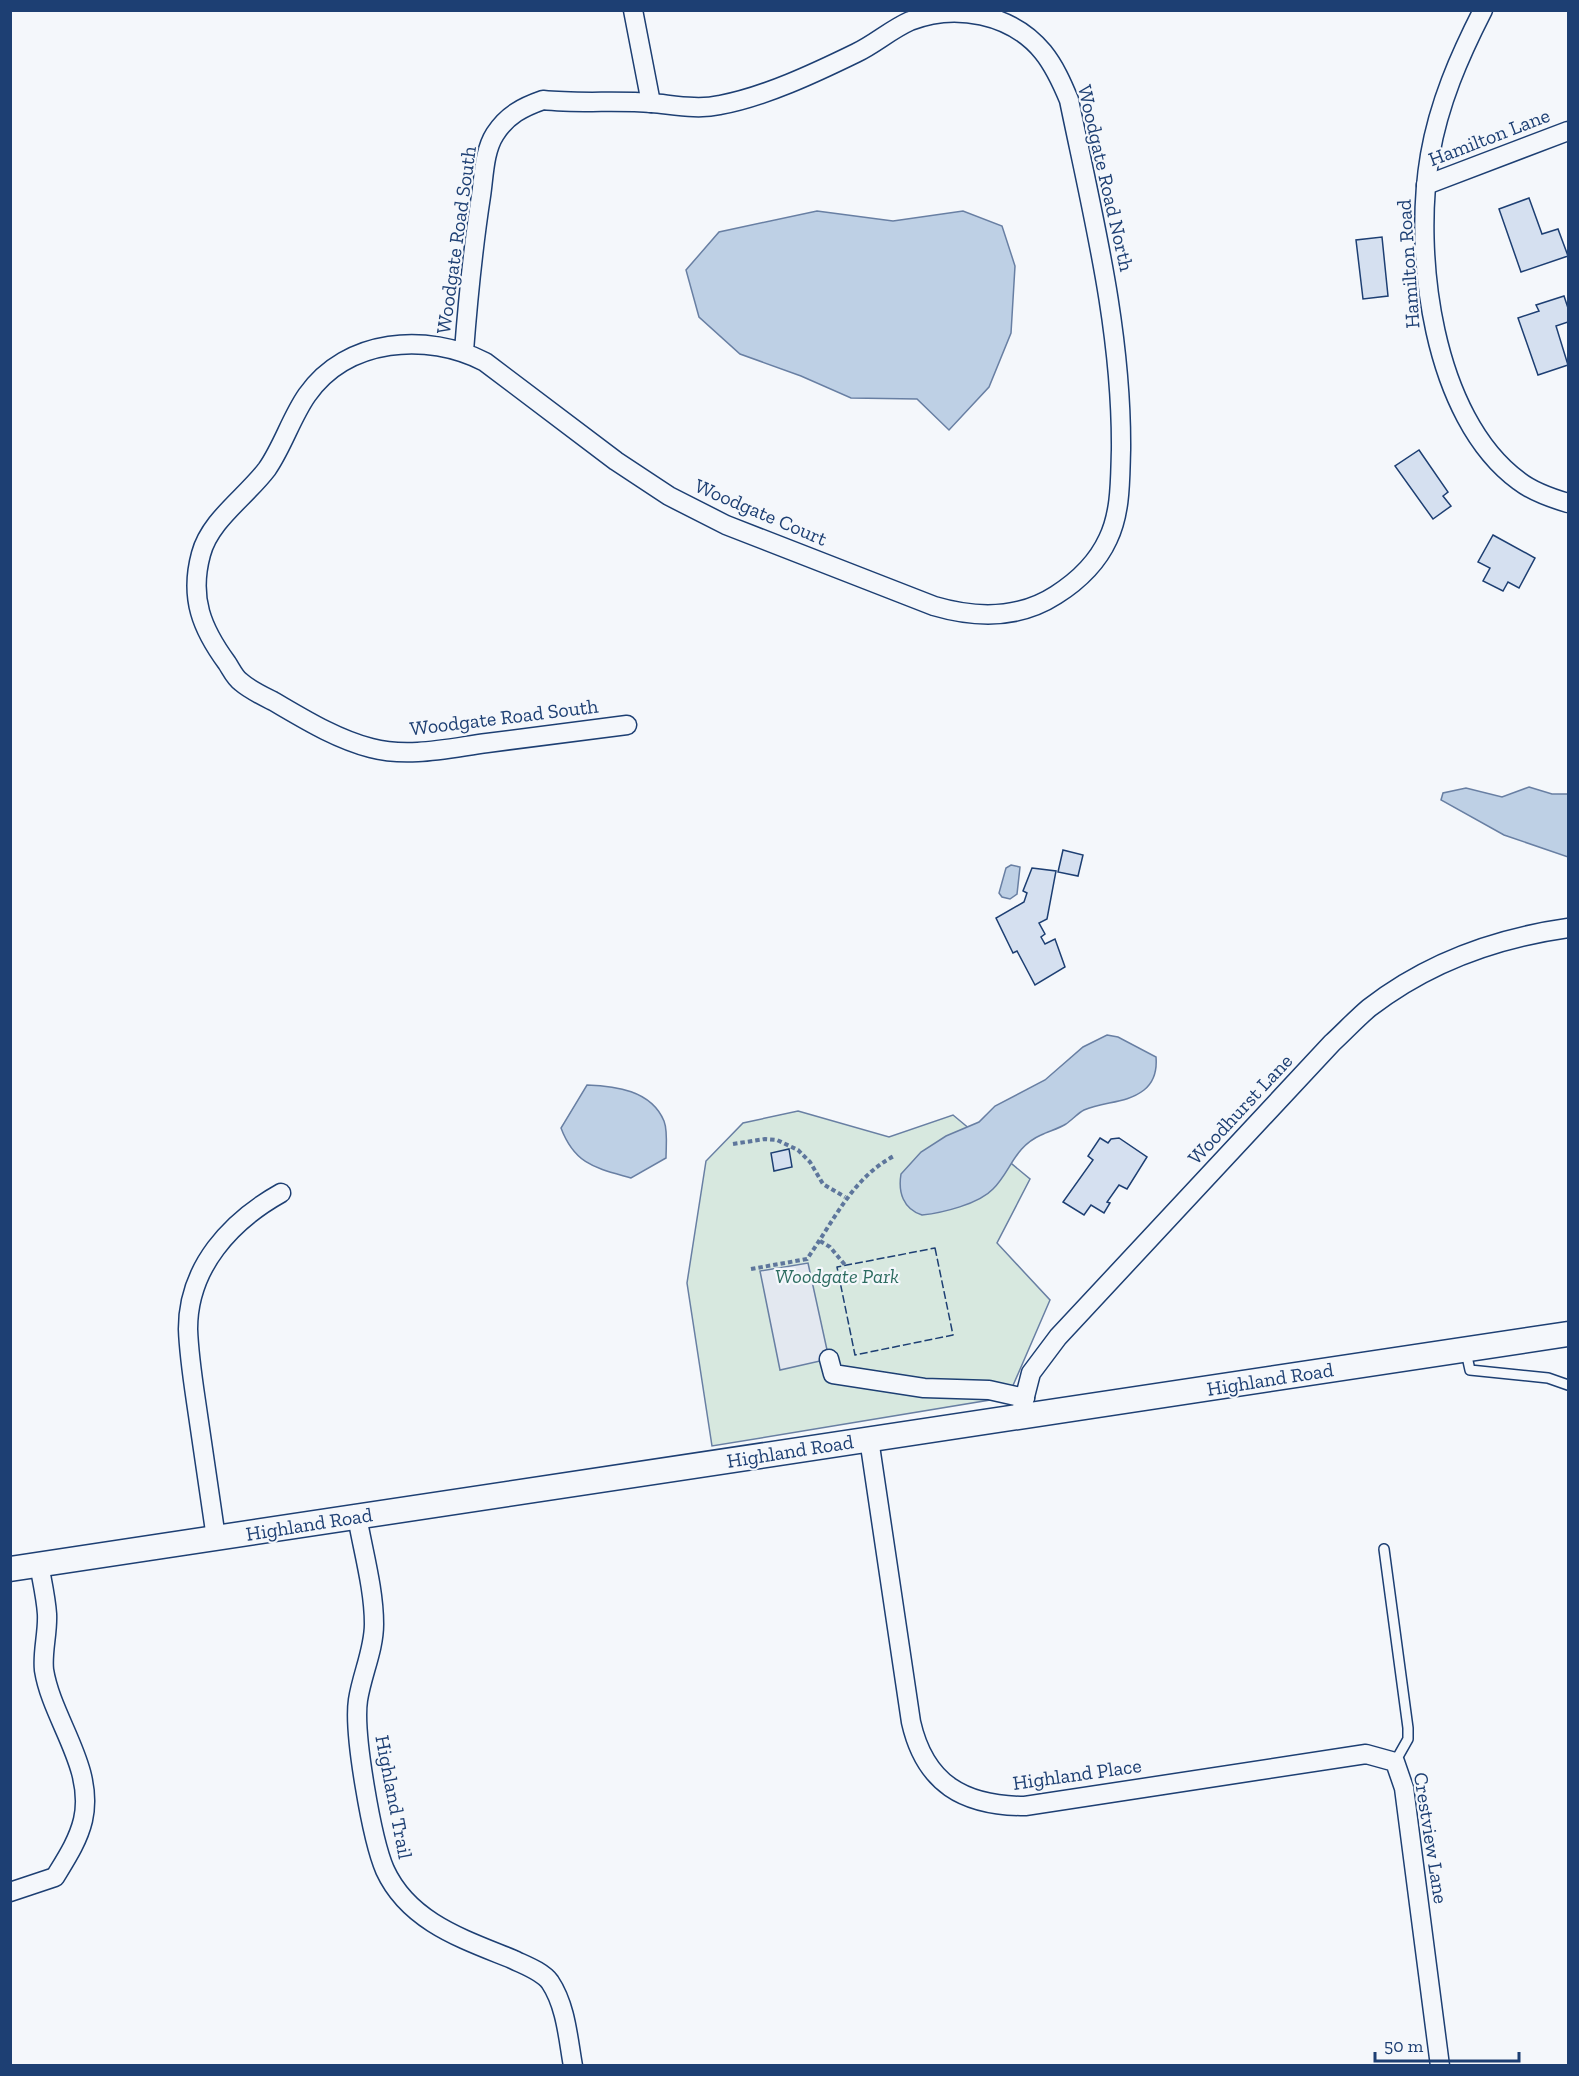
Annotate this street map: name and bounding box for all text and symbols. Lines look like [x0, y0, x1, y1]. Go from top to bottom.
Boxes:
street label: Woodgate Road North [1073, 83, 1139, 274]
street label: Hamilton Lane [1425, 103, 1553, 171]
street label: Woodgate Road South [431, 144, 481, 336]
street label: Hamilton Road [1392, 199, 1424, 329]
street label: Woodgate Court [691, 473, 831, 551]
street label: Woodgate Road South [408, 693, 600, 740]
street label: Woodhurst Lane [1183, 1049, 1297, 1169]
park label: Woodgate Park [775, 1264, 899, 1288]
street label: Highland Road [1205, 1357, 1335, 1401]
street label: Highland Road [725, 1429, 855, 1473]
street label: Highland Road [244, 1502, 374, 1546]
street label: Highland Trail [370, 1733, 418, 1861]
street label: Highland Place [1011, 1753, 1143, 1795]
street label: Crestview Lane [1409, 1771, 1453, 1905]
scale bar [1375, 2025, 1519, 2063]
text: 50 m [1384, 2035, 1424, 2057]

